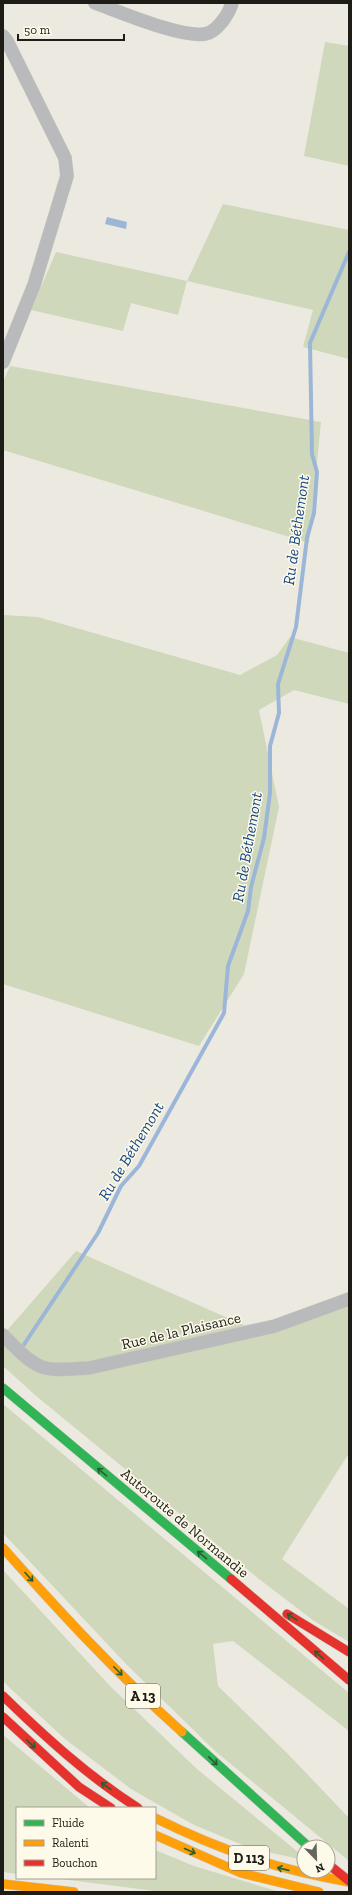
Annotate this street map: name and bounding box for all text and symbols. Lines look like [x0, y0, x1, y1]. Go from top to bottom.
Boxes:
scale bar [18, 16, 124, 42]
text: 50 m [24, 23, 51, 37]
water label: Ru de Béthemont [279, 473, 313, 586]
water label: Ru de Béthemont [228, 790, 266, 903]
water label: Ru de Béthemont [94, 1098, 168, 1204]
street label: Rue de la Plaisance [120, 1309, 242, 1353]
street label: Autoroute de Normandie [117, 1464, 253, 1582]
one-way arrow [97, 1468, 107, 1477]
one-way arrow [197, 1550, 208, 1559]
one-way arrow [24, 1572, 34, 1582]
one-way arrow [286, 1612, 298, 1620]
one-way arrow [314, 1651, 324, 1660]
one-way arrow [113, 1666, 123, 1676]
road number: A 13 [126, 1684, 160, 1708]
one-way arrow [26, 1739, 36, 1749]
one-way arrow [207, 1756, 217, 1765]
one-way arrow [101, 1782, 112, 1790]
legend [16, 1807, 156, 1879]
text: Fluide [52, 1816, 85, 1830]
text: Ralenti [52, 1836, 89, 1850]
north arrow [296, 1839, 336, 1879]
road number: D 113 [229, 1846, 269, 1870]
one-way arrow [184, 1848, 196, 1856]
text: Bouchon [52, 1856, 98, 1870]
text: N [313, 1860, 326, 1876]
one-way arrow [277, 1864, 290, 1872]

